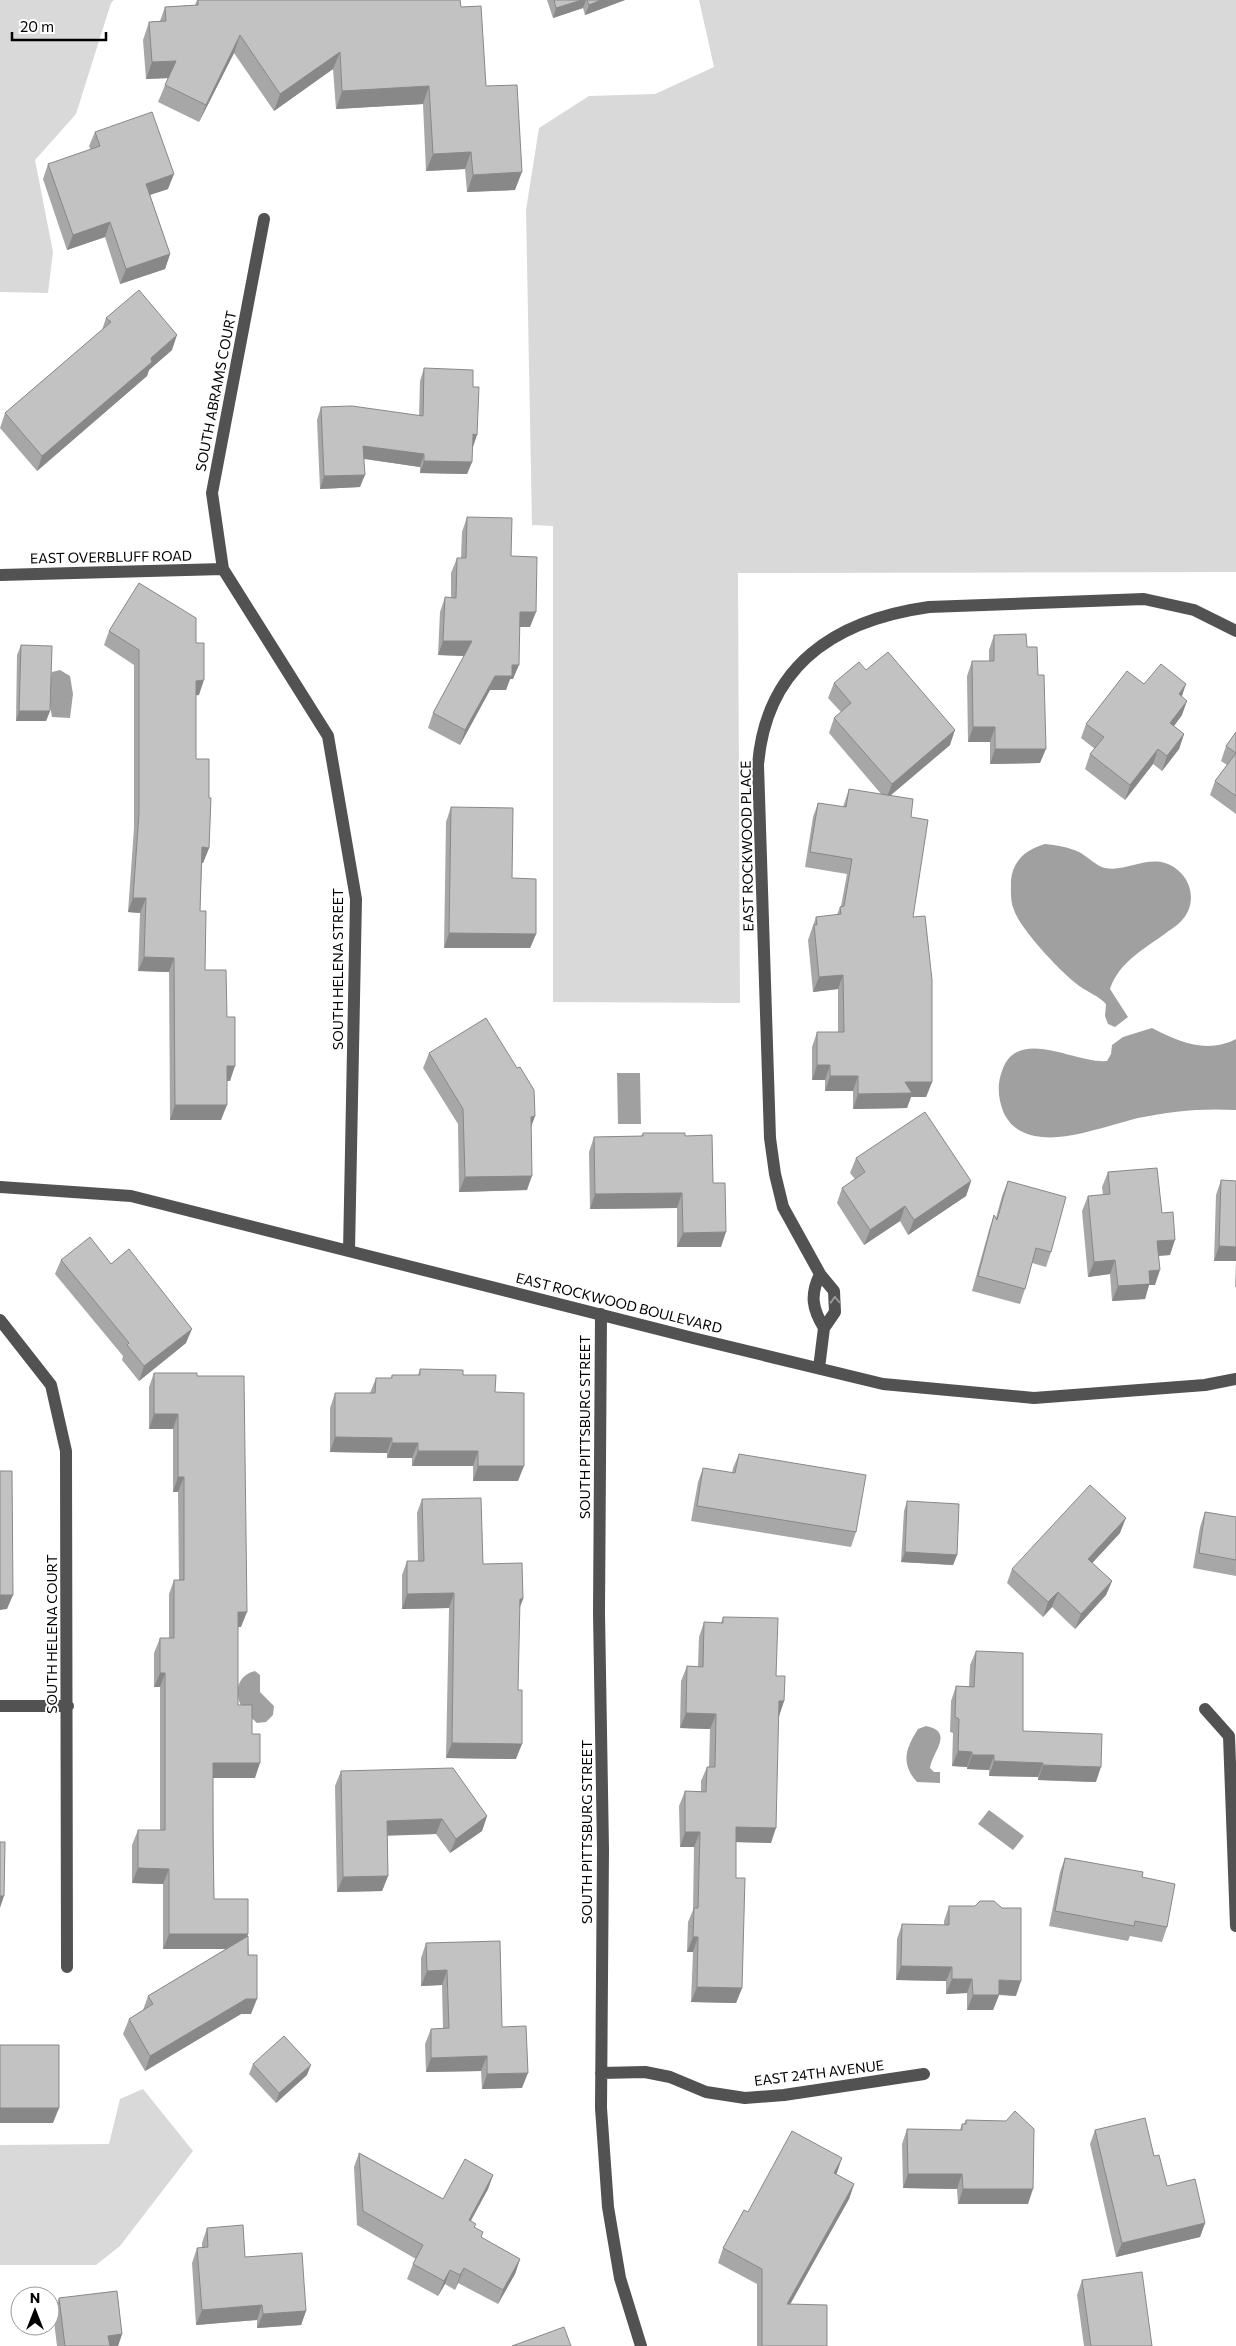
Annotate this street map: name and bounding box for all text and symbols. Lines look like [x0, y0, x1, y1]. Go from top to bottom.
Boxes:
scale bar [12, 10, 106, 42]
text: 20 m [20, 17, 54, 35]
street label: SOUTH ABRAMS COURT [192, 309, 239, 473]
street label: EAST OVERBLUFF ROAD [30, 547, 192, 566]
street label: EAST ROCKWOOD PLACE [737, 760, 756, 932]
street label: SOUTH HELENA STREET [329, 888, 346, 1050]
street label: EAST ROCKWOOD BOULEVARD [514, 1269, 724, 1336]
one-way arrow [829, 1296, 840, 1304]
street label: SOUTH PITTSBURG STREET [576, 1335, 593, 1519]
street label: SOUTH HELENA COURT [43, 1554, 60, 1714]
street label: SOUTH PITTSBURG STREET [578, 1740, 595, 1924]
street label: EAST 24TH AVENUE [753, 2056, 885, 2089]
north arrow [10, 2286, 60, 2336]
text: N [30, 2289, 40, 2306]

